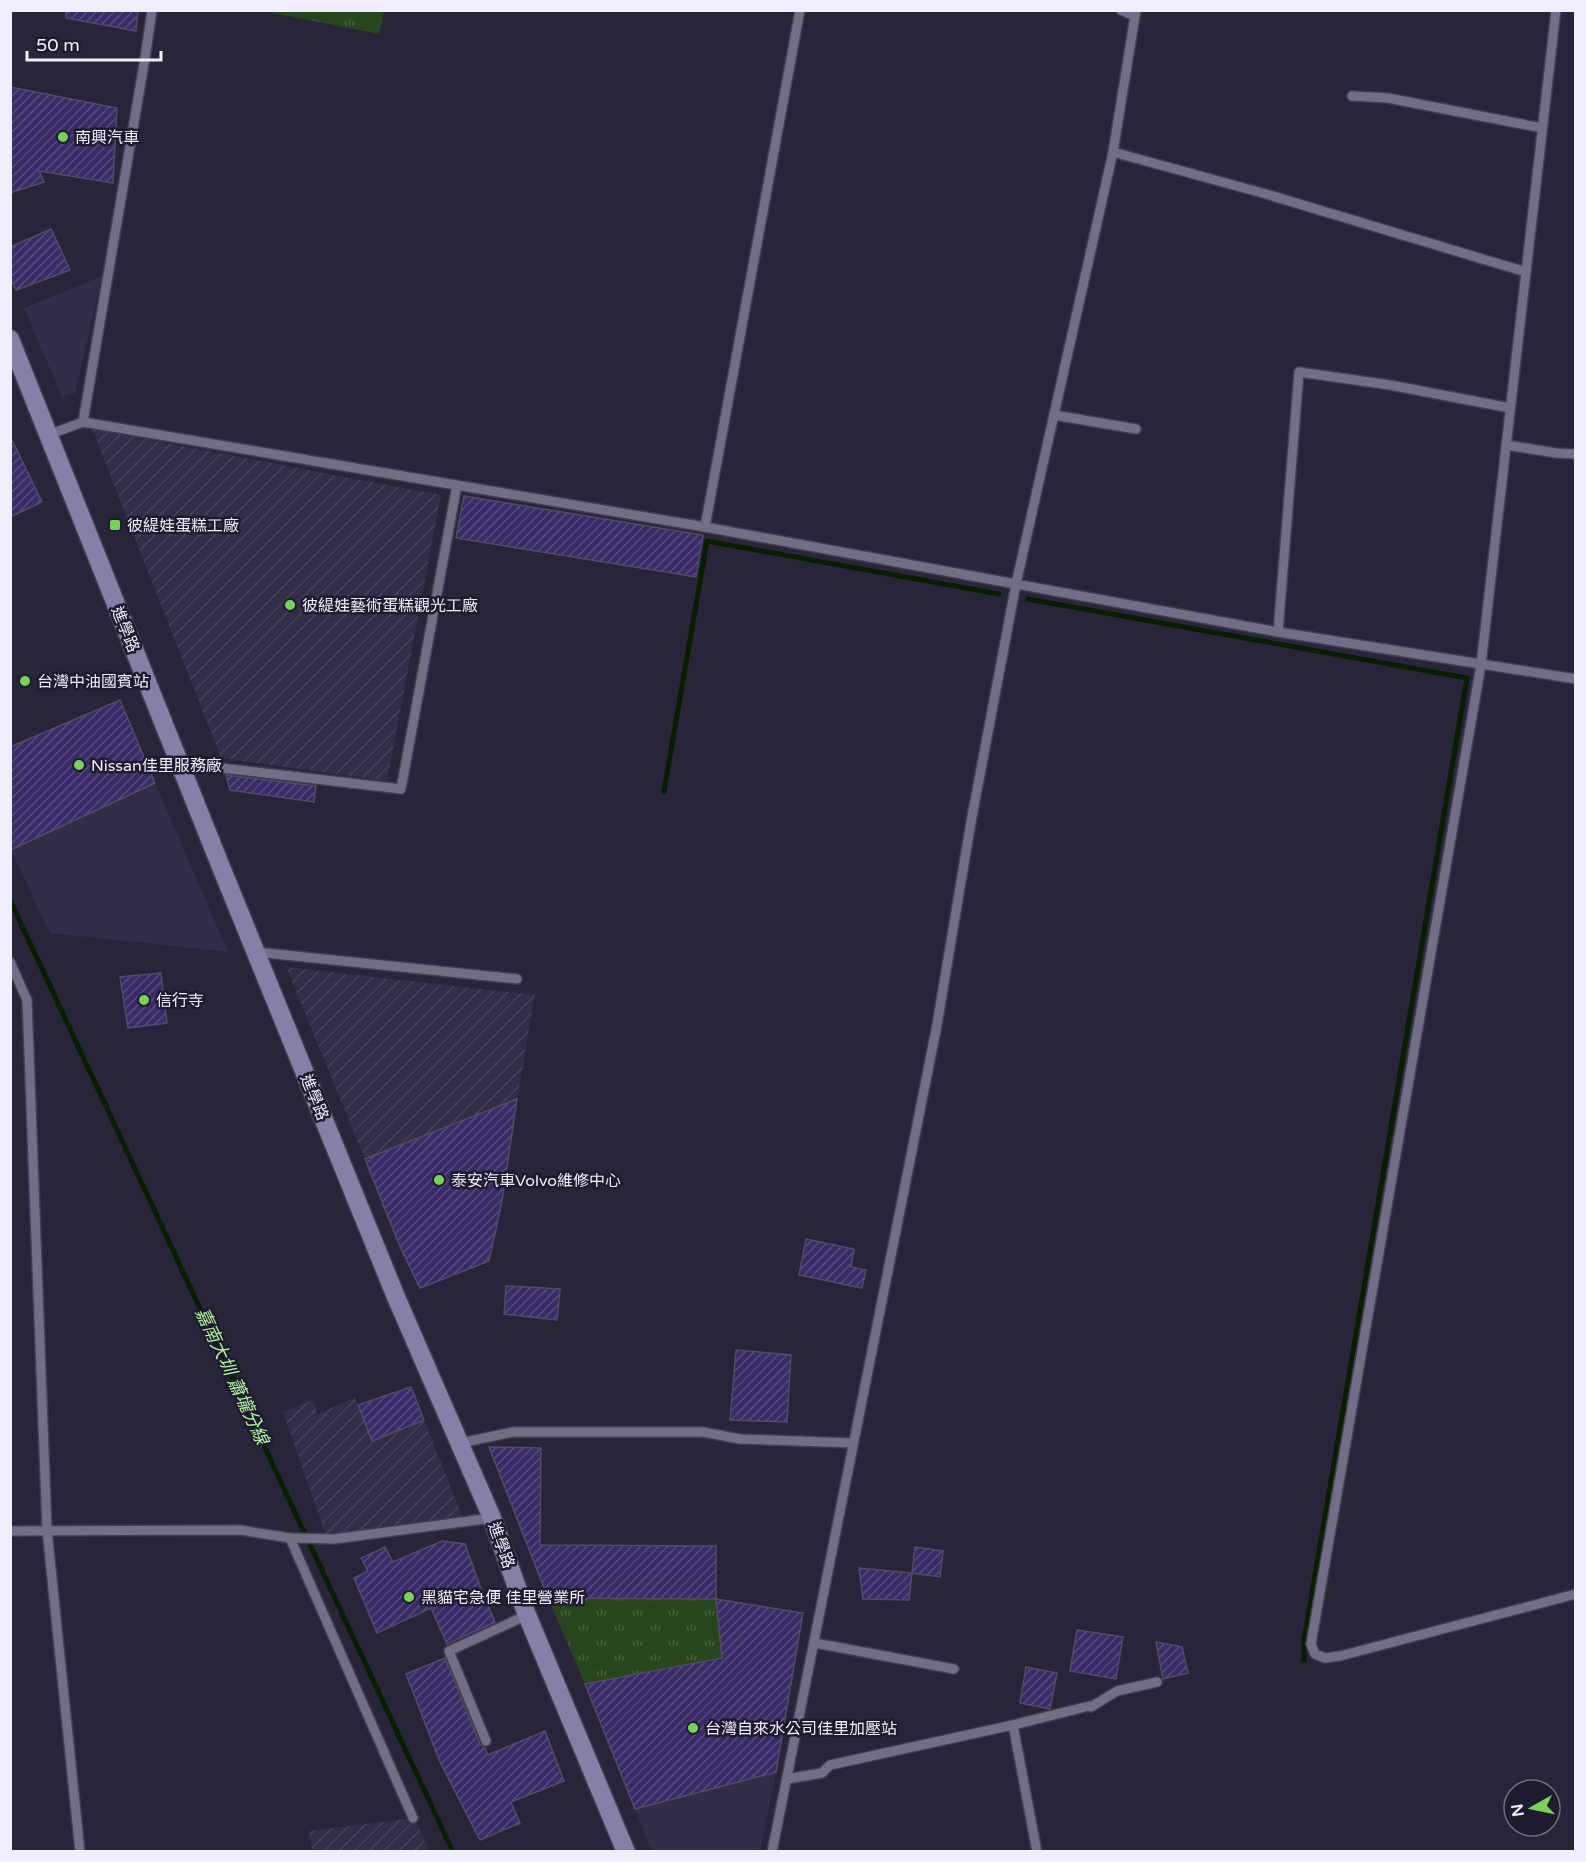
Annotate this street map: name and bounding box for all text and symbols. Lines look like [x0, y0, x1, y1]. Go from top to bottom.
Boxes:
scale bar [27, 24, 160, 62]
text: 50 m [36, 34, 80, 56]
place label: 南興汽車 [75, 128, 139, 148]
marker: 南興汽車 [56, 130, 70, 144]
place label: 彼緹娃蛋糕工廠 [127, 516, 239, 536]
marker: 彼緹娃蛋糕工廠 [108, 518, 122, 532]
place label: 彼緹娃藝術蛋糕觀光工廠 [302, 596, 478, 616]
marker: 彼緹娃藝術蛋糕觀光工廠 [283, 598, 297, 612]
street label: 進學路 [107, 603, 143, 655]
place label: 台灣中油國賓站 [37, 672, 149, 692]
marker: 台灣中油國賓站 [18, 674, 32, 688]
place label: Nissan佳里服務廠 [91, 756, 222, 776]
marker: Nissan佳里服務廠 [72, 758, 86, 772]
place label: 信行寺 [156, 991, 204, 1011]
marker: 信行寺 [137, 993, 151, 1007]
street label: 進學路 [296, 1071, 332, 1123]
place label: 泰安汽車Volvo維修中心 [451, 1171, 621, 1191]
marker: 泰安汽車Volvo維修中心 [432, 1173, 446, 1187]
water label: 嘉南大圳 蕭壠分線 [191, 1304, 274, 1450]
street label: 進學路 [483, 1519, 519, 1571]
place label: 黑貓宅急便 佳里營業所 [421, 1588, 585, 1608]
marker: 黑貓宅急便 佳里營業所 [402, 1590, 416, 1604]
place label: 台灣自來水公司佳里加壓站 [705, 1719, 897, 1739]
marker: 台灣自來水公司佳里加壓站 [686, 1721, 700, 1735]
north arrow [1502, 1778, 1562, 1838]
text: N [1507, 1802, 1529, 1818]

